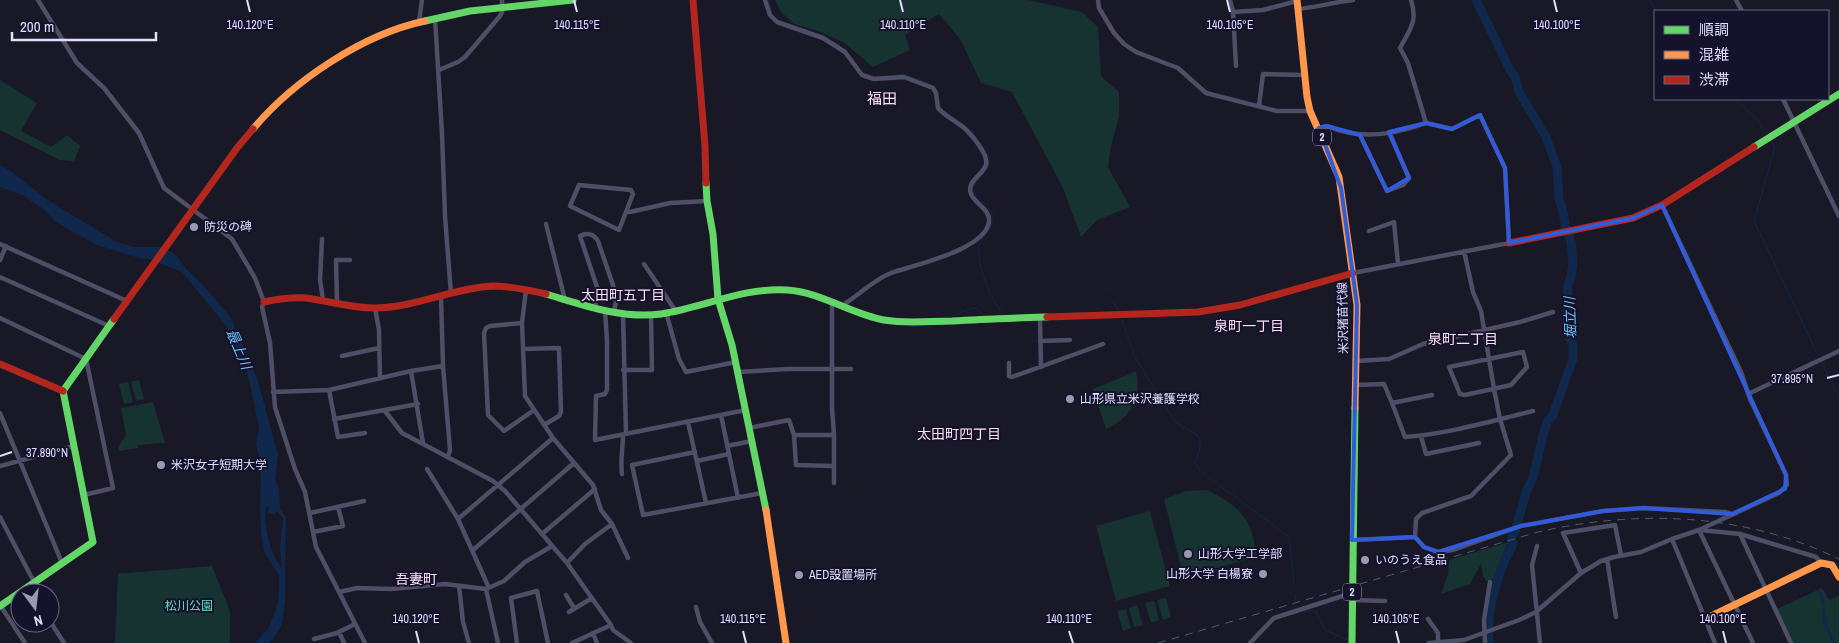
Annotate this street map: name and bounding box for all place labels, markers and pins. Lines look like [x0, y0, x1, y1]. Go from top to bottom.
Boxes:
place label: 防災の碑 [204, 219, 252, 235]
marker: 防災の碑 [188, 221, 200, 233]
place label: 山形県立米沢養護学校 [1080, 391, 1200, 407]
marker: 山形県立米沢養護学校 [1064, 393, 1076, 405]
place label: 米沢女子短期大学 [171, 457, 267, 473]
marker: 米沢女子短期大学 [155, 459, 167, 471]
place label: 山形大学工学部 [1198, 546, 1282, 562]
marker: 山形大学工学部 [1182, 548, 1194, 560]
place label: いのうえ食品 [1375, 552, 1447, 568]
marker: いのうえ食品 [1359, 554, 1371, 566]
place label: 山形大学 白楊寮 [1166, 566, 1253, 582]
place label: AED設置場所 [808, 567, 877, 583]
marker: 山形大学 白楊寮 [1257, 568, 1269, 580]
marker: AED設置場所 [793, 569, 805, 581]

